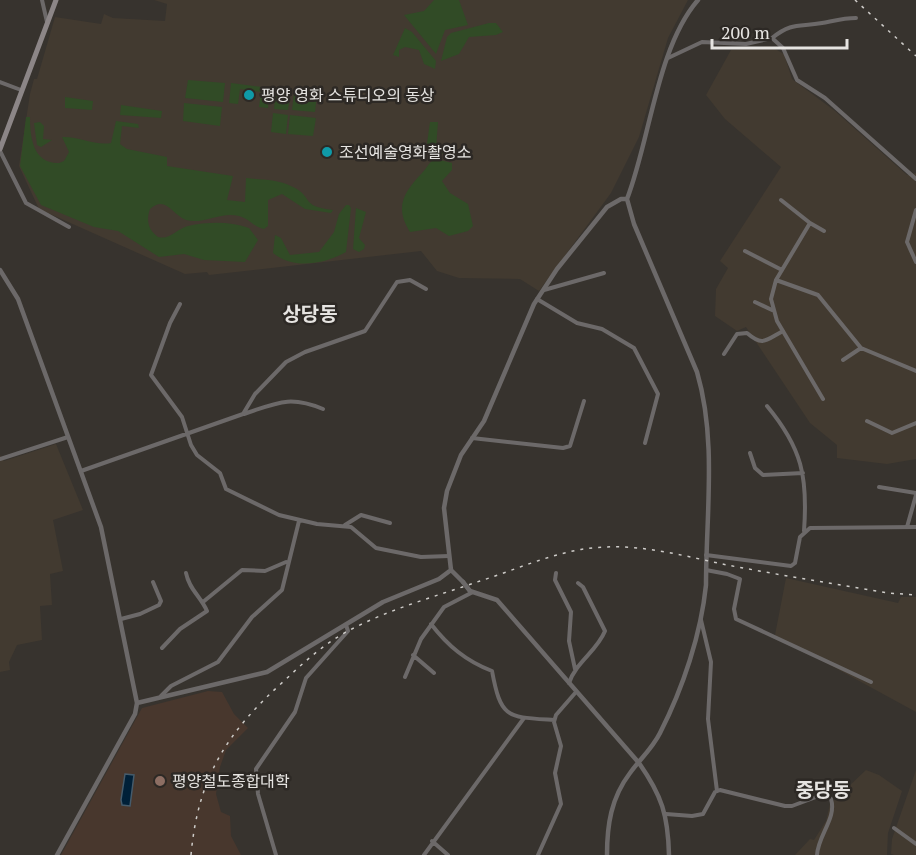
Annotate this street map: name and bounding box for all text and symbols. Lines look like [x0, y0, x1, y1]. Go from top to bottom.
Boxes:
scale bar [712, 12, 847, 50]
text: 200 m [721, 20, 770, 44]
place label: 평양 영화 스튜디오의 동상 [261, 84, 435, 106]
marker: 평양 영화 스튜디오의 동상 [242, 88, 256, 102]
place label: 조선예술영화촬영소 [339, 141, 471, 163]
marker: 조선예술영화촬영소 [320, 145, 334, 159]
district label: 상당동 [282, 300, 338, 327]
place label: 평양철도종합대학 [172, 770, 290, 792]
marker: 평양철도종합대학 [153, 774, 167, 788]
district label: 중당동 [795, 776, 851, 803]

